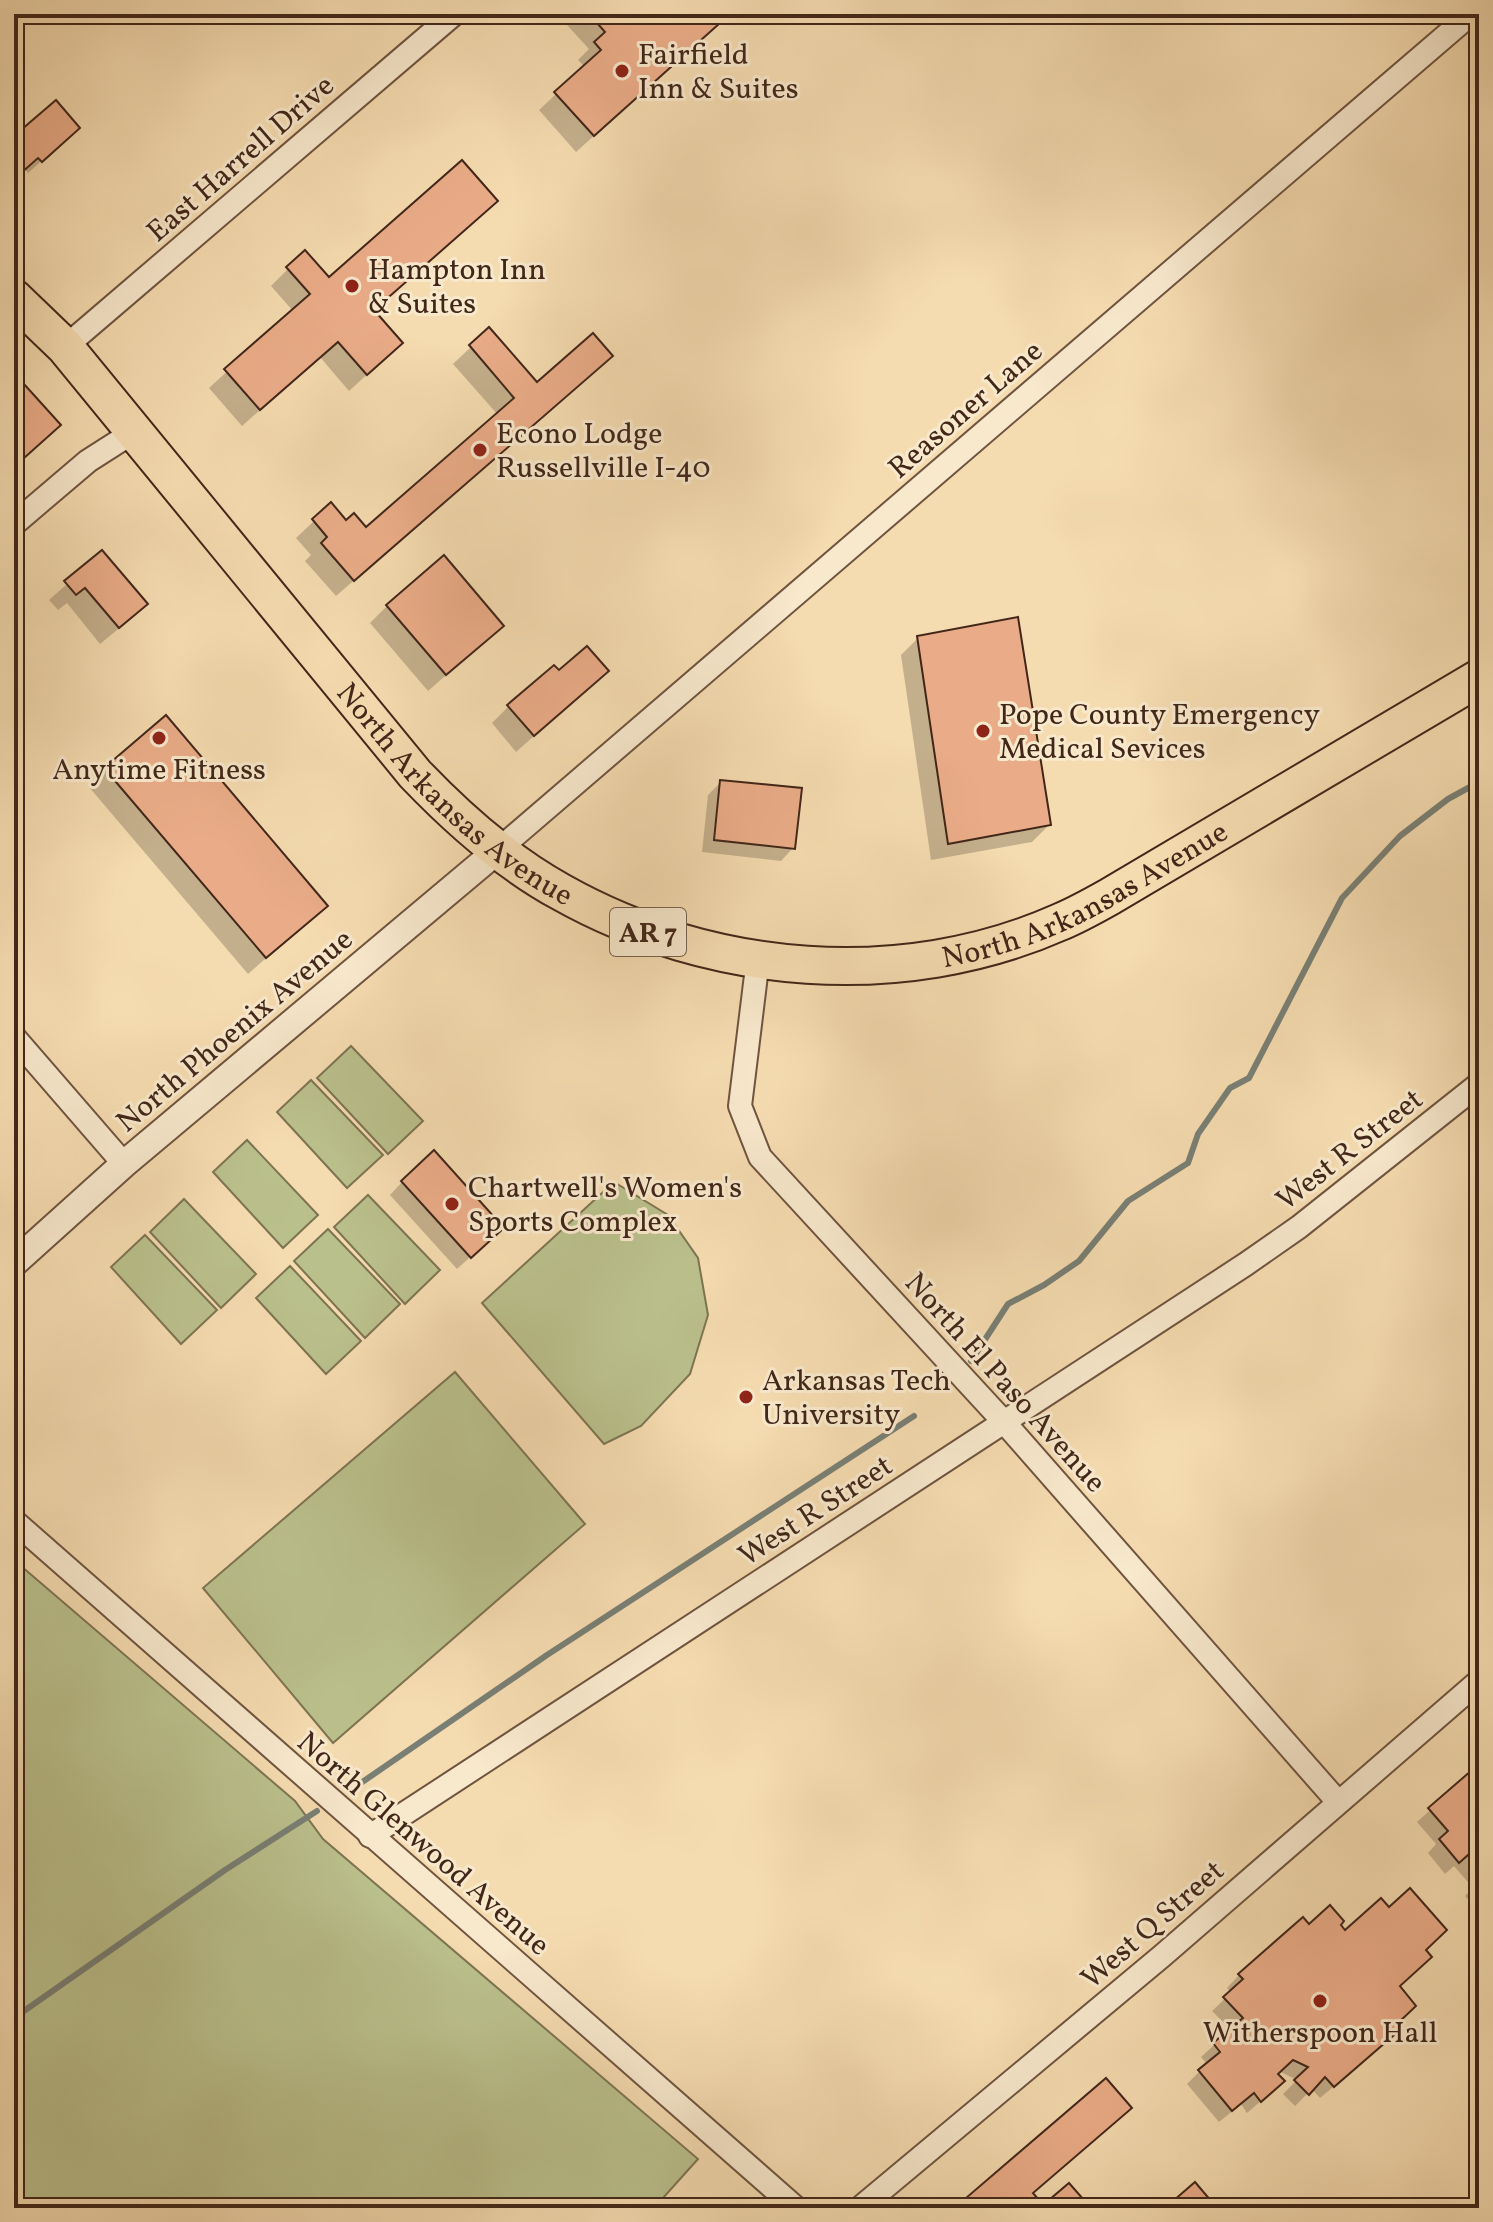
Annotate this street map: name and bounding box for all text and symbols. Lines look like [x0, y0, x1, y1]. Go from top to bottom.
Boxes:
place label: Fairfield Inn & Suites [638, 35, 799, 111]
marker: Fairfield Inn & Suites [613, 62, 631, 80]
street label: East Harrell Drive [138, 66, 344, 253]
place label: Hampton Inn & Suites [368, 250, 546, 326]
marker: Hampton Inn & Suites [343, 277, 361, 295]
street label: Reasoner Lane [880, 332, 1053, 489]
place label: Econo Lodge Russellville I-40 [496, 414, 710, 490]
marker: Econo Lodge Russellville I-40 [471, 441, 489, 459]
street label: North Arkansas Avenue [325, 674, 580, 918]
place label: Pope County Emergency Medical Sevices [999, 695, 1320, 771]
marker: Pope County Emergency Medical Sevices [974, 722, 992, 740]
marker: Anytime Fitness [150, 729, 168, 747]
place label: Anytime Fitness [52, 750, 266, 792]
street label: North Arkansas Avenue [938, 812, 1236, 980]
road number: AR 7 [610, 908, 686, 956]
street label: North Phoenix Avenue [108, 920, 363, 1143]
street label: West R Street [1268, 1080, 1433, 1221]
place label: Chartwell's Women's Sports Complex [468, 1168, 742, 1244]
marker: Chartwell's Women's Sports Complex [443, 1195, 461, 1213]
street label: North El Paso Avenue [894, 1264, 1115, 1503]
place label: Arkansas Tech University [762, 1361, 951, 1437]
marker: Arkansas Tech University [737, 1388, 755, 1406]
street label: West R Street [731, 1446, 902, 1577]
street label: North Glenwood Avenue [287, 1723, 558, 1966]
street label: West Q Street [1072, 1851, 1234, 2000]
marker: Witherspoon Hall [1311, 1992, 1329, 2010]
place label: Witherspoon Hall [1203, 2013, 1437, 2055]

